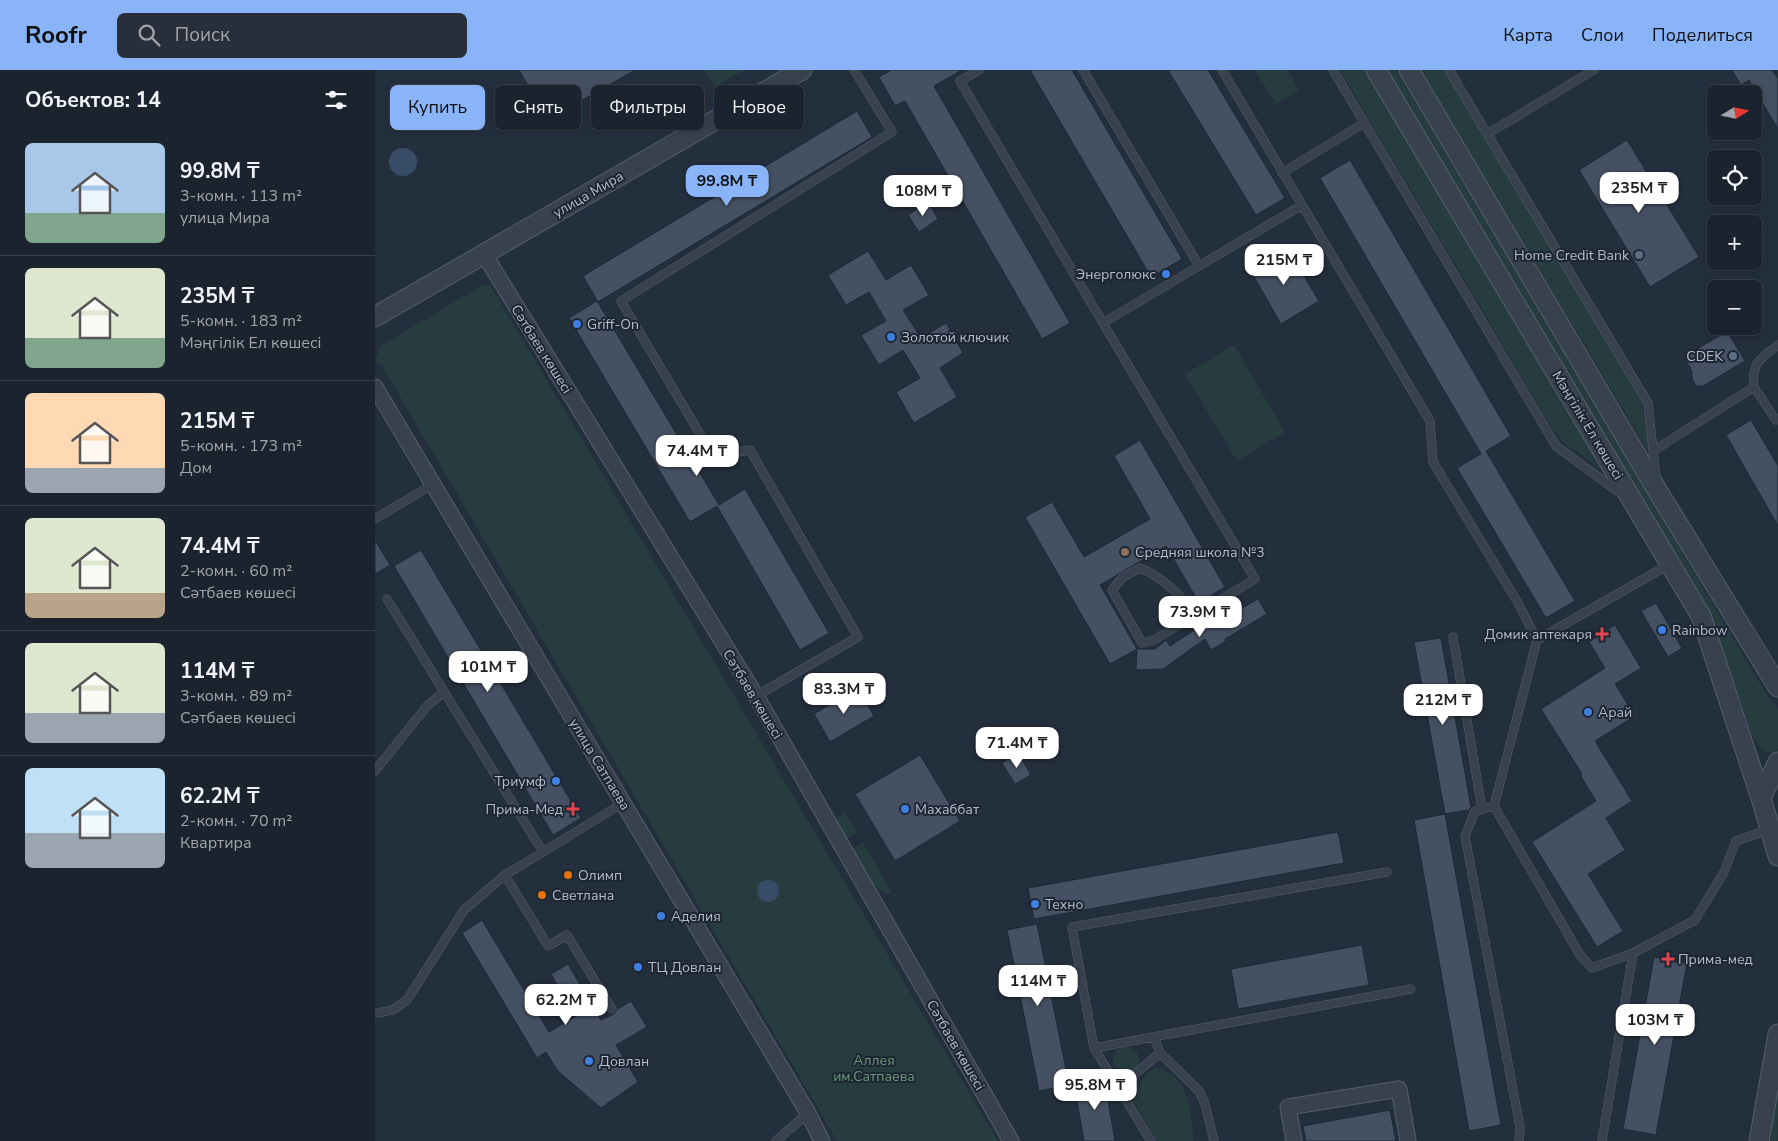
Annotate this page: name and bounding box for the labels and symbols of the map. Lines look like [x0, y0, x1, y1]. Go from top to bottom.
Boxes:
north arrow [1707, 85, 1763, 140]
pin: 99.8M ₸ [681, 164, 773, 207]
street label: улица Мира [549, 167, 627, 222]
pin: 235M ₸ [1598, 172, 1680, 214]
pin: 108M ₸ [882, 174, 964, 217]
pin: 215M ₸ [1243, 244, 1325, 286]
place label: Home Credit Bank [1514, 246, 1630, 265]
marker: Home Credit Bank [1633, 249, 1645, 261]
place label: Энерголюкс [1076, 265, 1156, 284]
marker: Энерголюкс [1160, 268, 1172, 280]
street label: Сәтбаев көшесі [507, 301, 577, 397]
place label: Griff-On [587, 315, 639, 334]
marker: Griff-On [571, 318, 583, 330]
place label: Золотой ключик [901, 328, 1010, 347]
marker: Золотой ключик [885, 331, 897, 343]
place label: CDEK [1686, 347, 1723, 366]
marker: CDEK [1727, 350, 1739, 362]
street label: Мәңгілік Ел көшесі [1548, 367, 1628, 483]
pin: 74.4M ₸ [651, 434, 743, 477]
place label: Средняя школа №3 [1135, 543, 1265, 562]
marker: Средняя школа №3 [1119, 546, 1131, 558]
pin: 73.9M ₸ [1154, 596, 1246, 638]
place label: Rainbow [1672, 621, 1728, 640]
marker: Rainbow [1656, 624, 1668, 636]
place label: Домик аптекаря [1485, 625, 1592, 644]
marker: Домик аптекаря [1596, 628, 1608, 640]
street label: Сәтбаев көшесі [718, 646, 787, 743]
pin: 101M ₸ [447, 650, 529, 693]
pin: 83.3M ₸ [798, 672, 890, 715]
pin: 212M ₸ [1402, 684, 1484, 726]
place label: Арай [1598, 703, 1632, 722]
marker: Арай [1582, 706, 1594, 718]
street label: улица Сатпаева [565, 715, 635, 814]
pin: 71.4M ₸ [971, 726, 1063, 769]
place label: Триумф [494, 772, 546, 791]
marker: Триумф [550, 775, 562, 787]
place label: Прима-Мед [485, 800, 563, 819]
place label: Махаббат [915, 800, 980, 819]
marker: Прима-Мед [567, 803, 579, 815]
marker: Махаббат [899, 803, 911, 815]
place label: Олимп [578, 866, 622, 885]
marker: Олимп [562, 869, 574, 881]
place label: Светлана [552, 886, 614, 905]
marker: Светлана [536, 889, 548, 901]
place label: Техно [1045, 895, 1084, 914]
marker: Техно [1029, 898, 1041, 910]
place label: Аделия [671, 907, 721, 926]
marker: Аделия [655, 910, 667, 922]
place label: Прима-мед [1678, 950, 1753, 969]
marker: Прима-мед [1662, 953, 1674, 965]
place label: ТЦ Довлан [648, 958, 721, 977]
marker: ТЦ Довлан [632, 961, 644, 973]
pin: 114M ₸ [997, 964, 1079, 1007]
pin: 62.2M ₸ [520, 984, 612, 1026]
street label: Сәтбаев көшесі [922, 997, 989, 1094]
pin: 103M ₸ [1614, 1004, 1696, 1046]
park label: Аллея им.Сатпаева [833, 1051, 915, 1086]
place label: Довлан [599, 1052, 649, 1071]
marker: Довлан [583, 1055, 595, 1067]
pin: 95.8M ₸ [1049, 1068, 1141, 1111]

